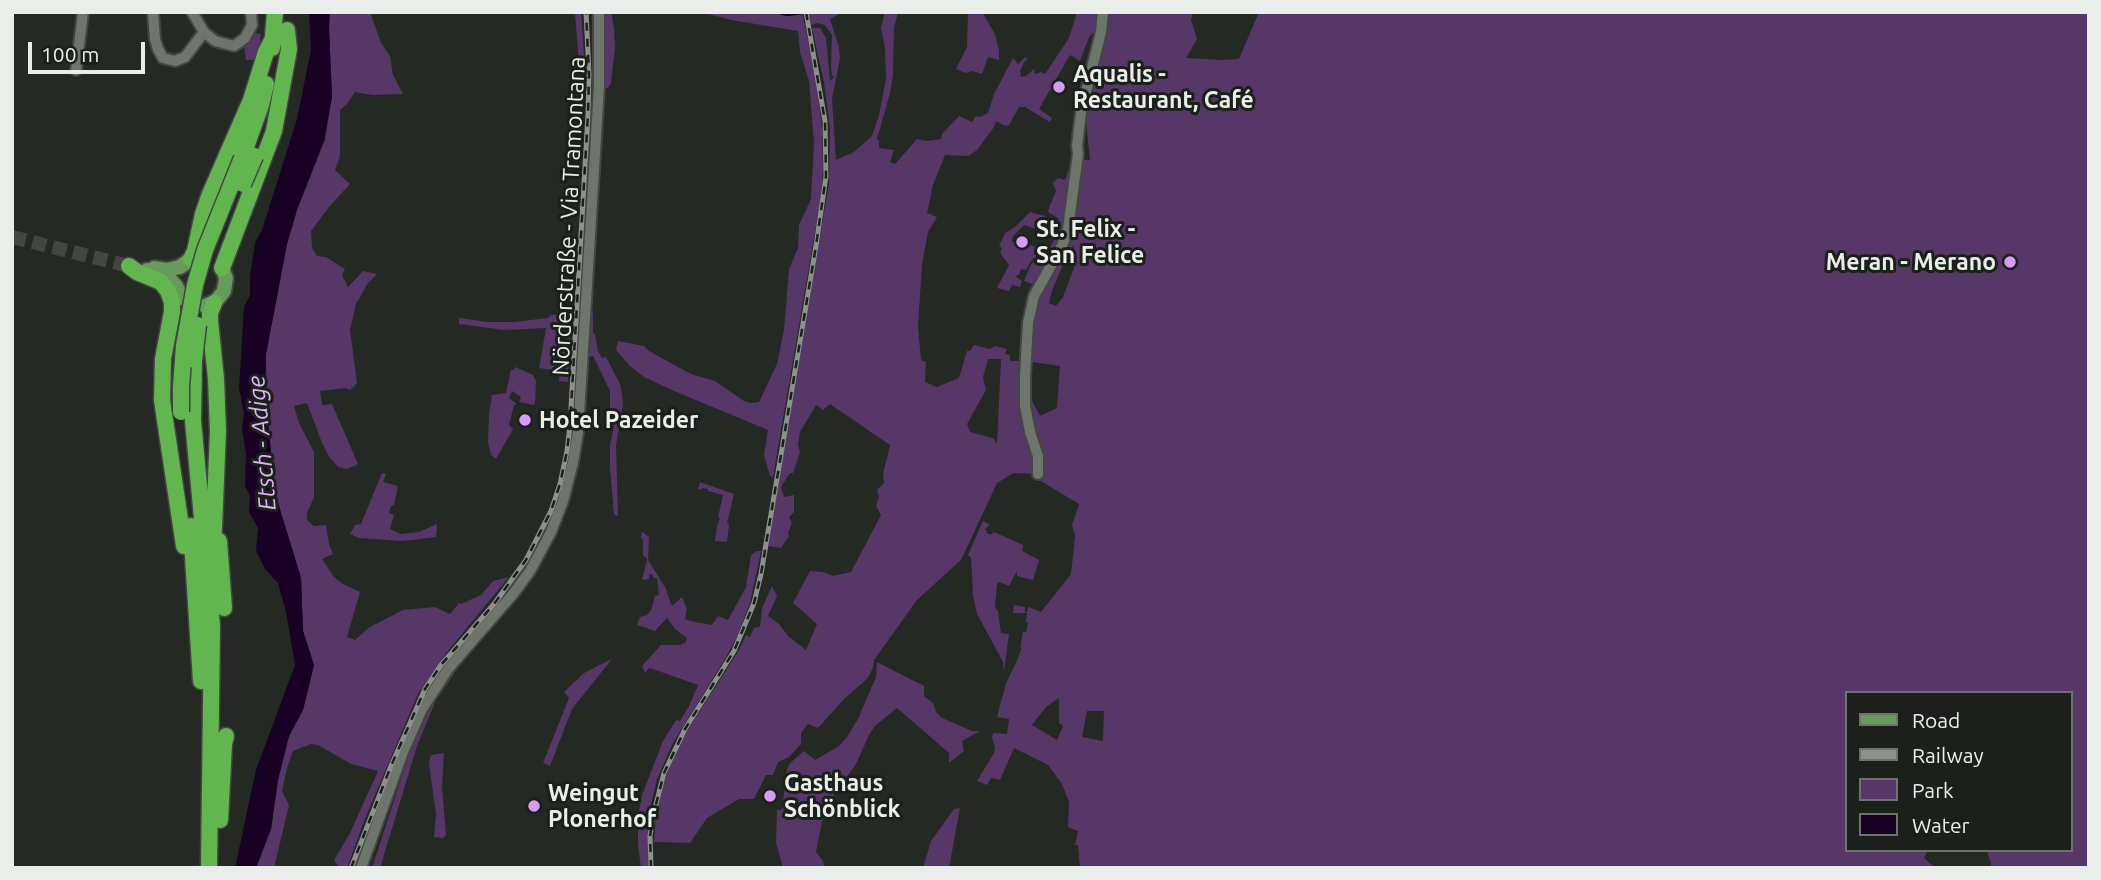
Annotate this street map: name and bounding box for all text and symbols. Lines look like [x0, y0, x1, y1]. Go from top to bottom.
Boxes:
scale bar [32, 28, 149, 72]
text: 100 m [41, 42, 99, 66]
street label: Nörderstraße - Via Tramontana [547, 56, 591, 376]
place label: Aqualis - Restaurant, Café [1073, 60, 1254, 114]
marker: Aqualis - Restaurant, Café [1051, 79, 1067, 95]
place label: St. Felix - San Felice [1036, 215, 1144, 269]
marker: St. Felix - San Felice [1014, 234, 1030, 250]
place label: Meran - Merano [1826, 248, 1996, 276]
marker: Meran - Merano [2002, 254, 2018, 270]
water label: Etsch - Adige [242, 374, 282, 512]
place label: Hotel Pazeider [539, 406, 698, 434]
marker: Hotel Pazeider [517, 412, 533, 428]
legend [1846, 691, 2073, 852]
text: Road [1912, 708, 1960, 732]
text: Railway [1912, 743, 1984, 767]
place label: Gasthaus Schönblick [784, 769, 900, 823]
text: Park [1912, 778, 1954, 802]
place label: Weingut Plonerhof [548, 779, 656, 833]
marker: Gasthaus Schönblick [762, 788, 778, 804]
marker: Weingut Plonerhof [526, 798, 542, 814]
text: Water [1912, 813, 1970, 837]

